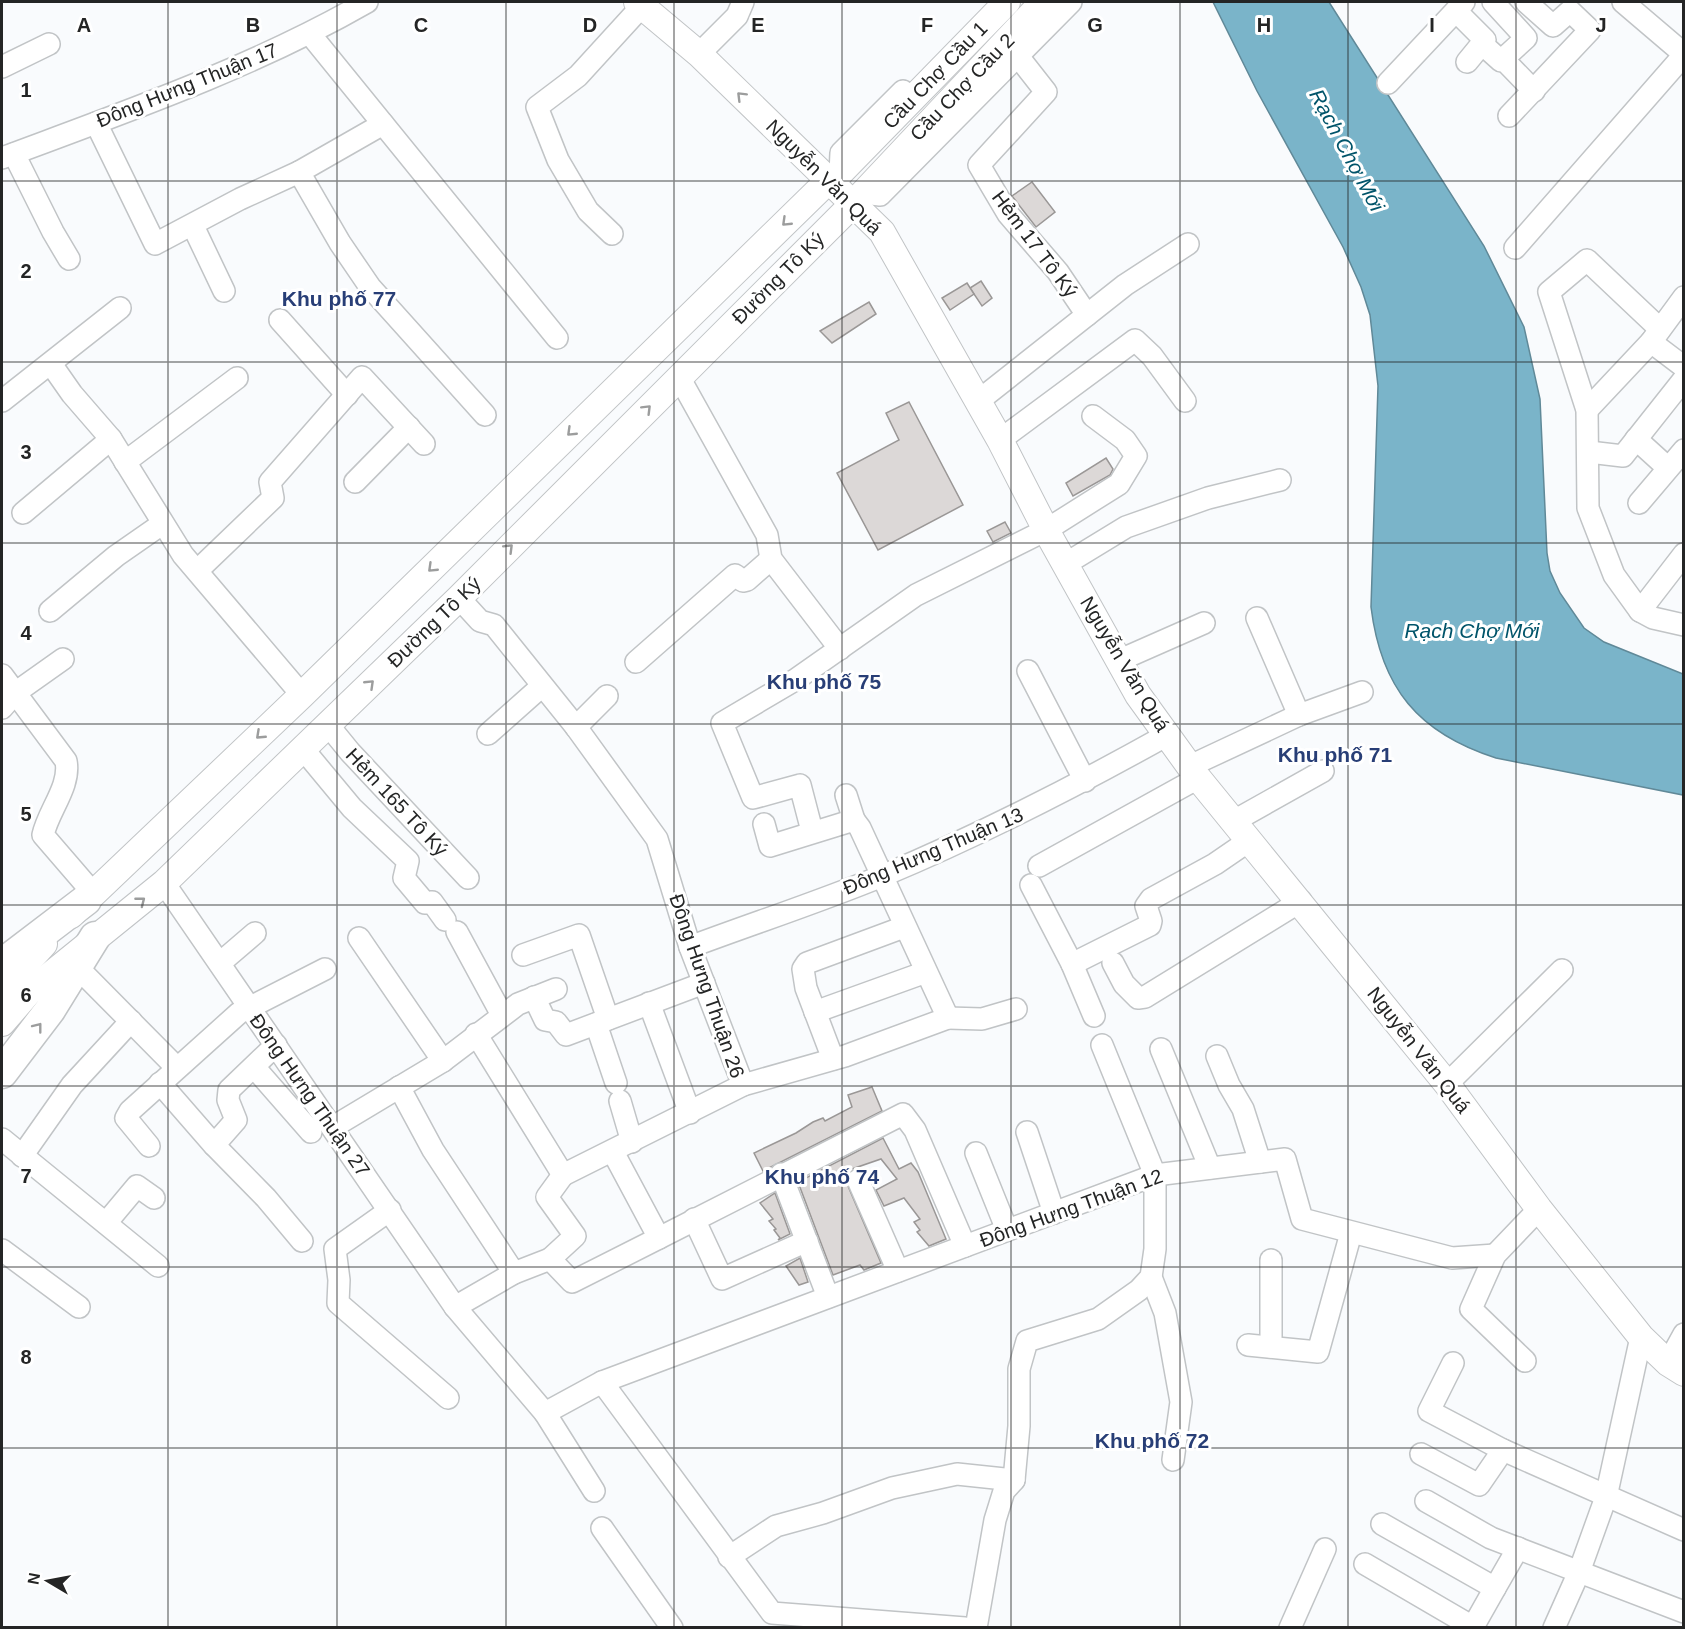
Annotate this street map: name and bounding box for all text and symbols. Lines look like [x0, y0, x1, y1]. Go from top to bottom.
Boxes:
text: A [77, 14, 91, 36]
text: B [246, 14, 260, 36]
text: C [414, 14, 428, 36]
text: D [583, 14, 597, 36]
text: E [751, 14, 765, 36]
text: F [921, 14, 933, 36]
text: G [1087, 14, 1103, 36]
text: H [1257, 14, 1271, 36]
text: I [1429, 14, 1435, 36]
text: J [1595, 14, 1607, 36]
street label: Cầu Chợ Cầu 1 [879, 17, 991, 133]
street label: Cầu Chợ Cầu 2 [906, 29, 1018, 145]
street label: Đông Hưng Thuận 17 [93, 39, 281, 131]
text: 1 [20, 79, 32, 101]
water label: Rạch Chợ Mới [1305, 85, 1389, 216]
one-way arrow [738, 92, 749, 103]
street label: Nguyễn Văn Quá [762, 115, 887, 240]
street label: Hẻm 17 Tô Ký [988, 186, 1082, 302]
one-way arrow [782, 215, 793, 226]
street label: Đường Tô Ký [728, 228, 828, 328]
text: 2 [20, 260, 32, 282]
district label: Khu phố 77 [282, 287, 396, 310]
one-way arrow [639, 406, 650, 417]
one-way arrow [568, 425, 578, 436]
text: 3 [20, 441, 32, 463]
one-way arrow [502, 544, 513, 555]
one-way arrow [428, 561, 439, 572]
street label: Đường Tô Ký [383, 572, 485, 672]
street label: Nguyễn Văn Quá [1076, 593, 1174, 736]
water label: Rạch Chợ Mới [1404, 619, 1541, 642]
text: 4 [20, 622, 32, 644]
district label: Khu phố 75 [767, 670, 881, 693]
one-way arrow [363, 680, 373, 691]
one-way arrow [256, 728, 267, 739]
district label: Khu phố 71 [1278, 743, 1392, 766]
street label: Hẻm 165 Tô Ký [342, 744, 452, 860]
text: 5 [20, 803, 32, 825]
street label: Đông Hưng Thuận 13 [840, 803, 1026, 899]
street label: Đông Hưng Thuận 26 [665, 891, 749, 1081]
one-way arrow [134, 897, 145, 908]
street label: Nguyễn Văn Quá [1363, 983, 1475, 1118]
text: 6 [20, 984, 32, 1006]
street label: Đông Hưng Thuận 27 [246, 1010, 374, 1180]
one-way arrow [30, 1022, 41, 1033]
text: 7 [20, 1165, 32, 1187]
district label: Khu phố 74 [765, 1165, 879, 1188]
street label: Đông Hưng Thuận 12 [976, 1165, 1166, 1251]
text: 8 [20, 1346, 32, 1368]
district label: Khu phố 72 [1095, 1429, 1209, 1452]
north arrow [18, 1551, 78, 1611]
text: N [24, 1571, 43, 1586]

